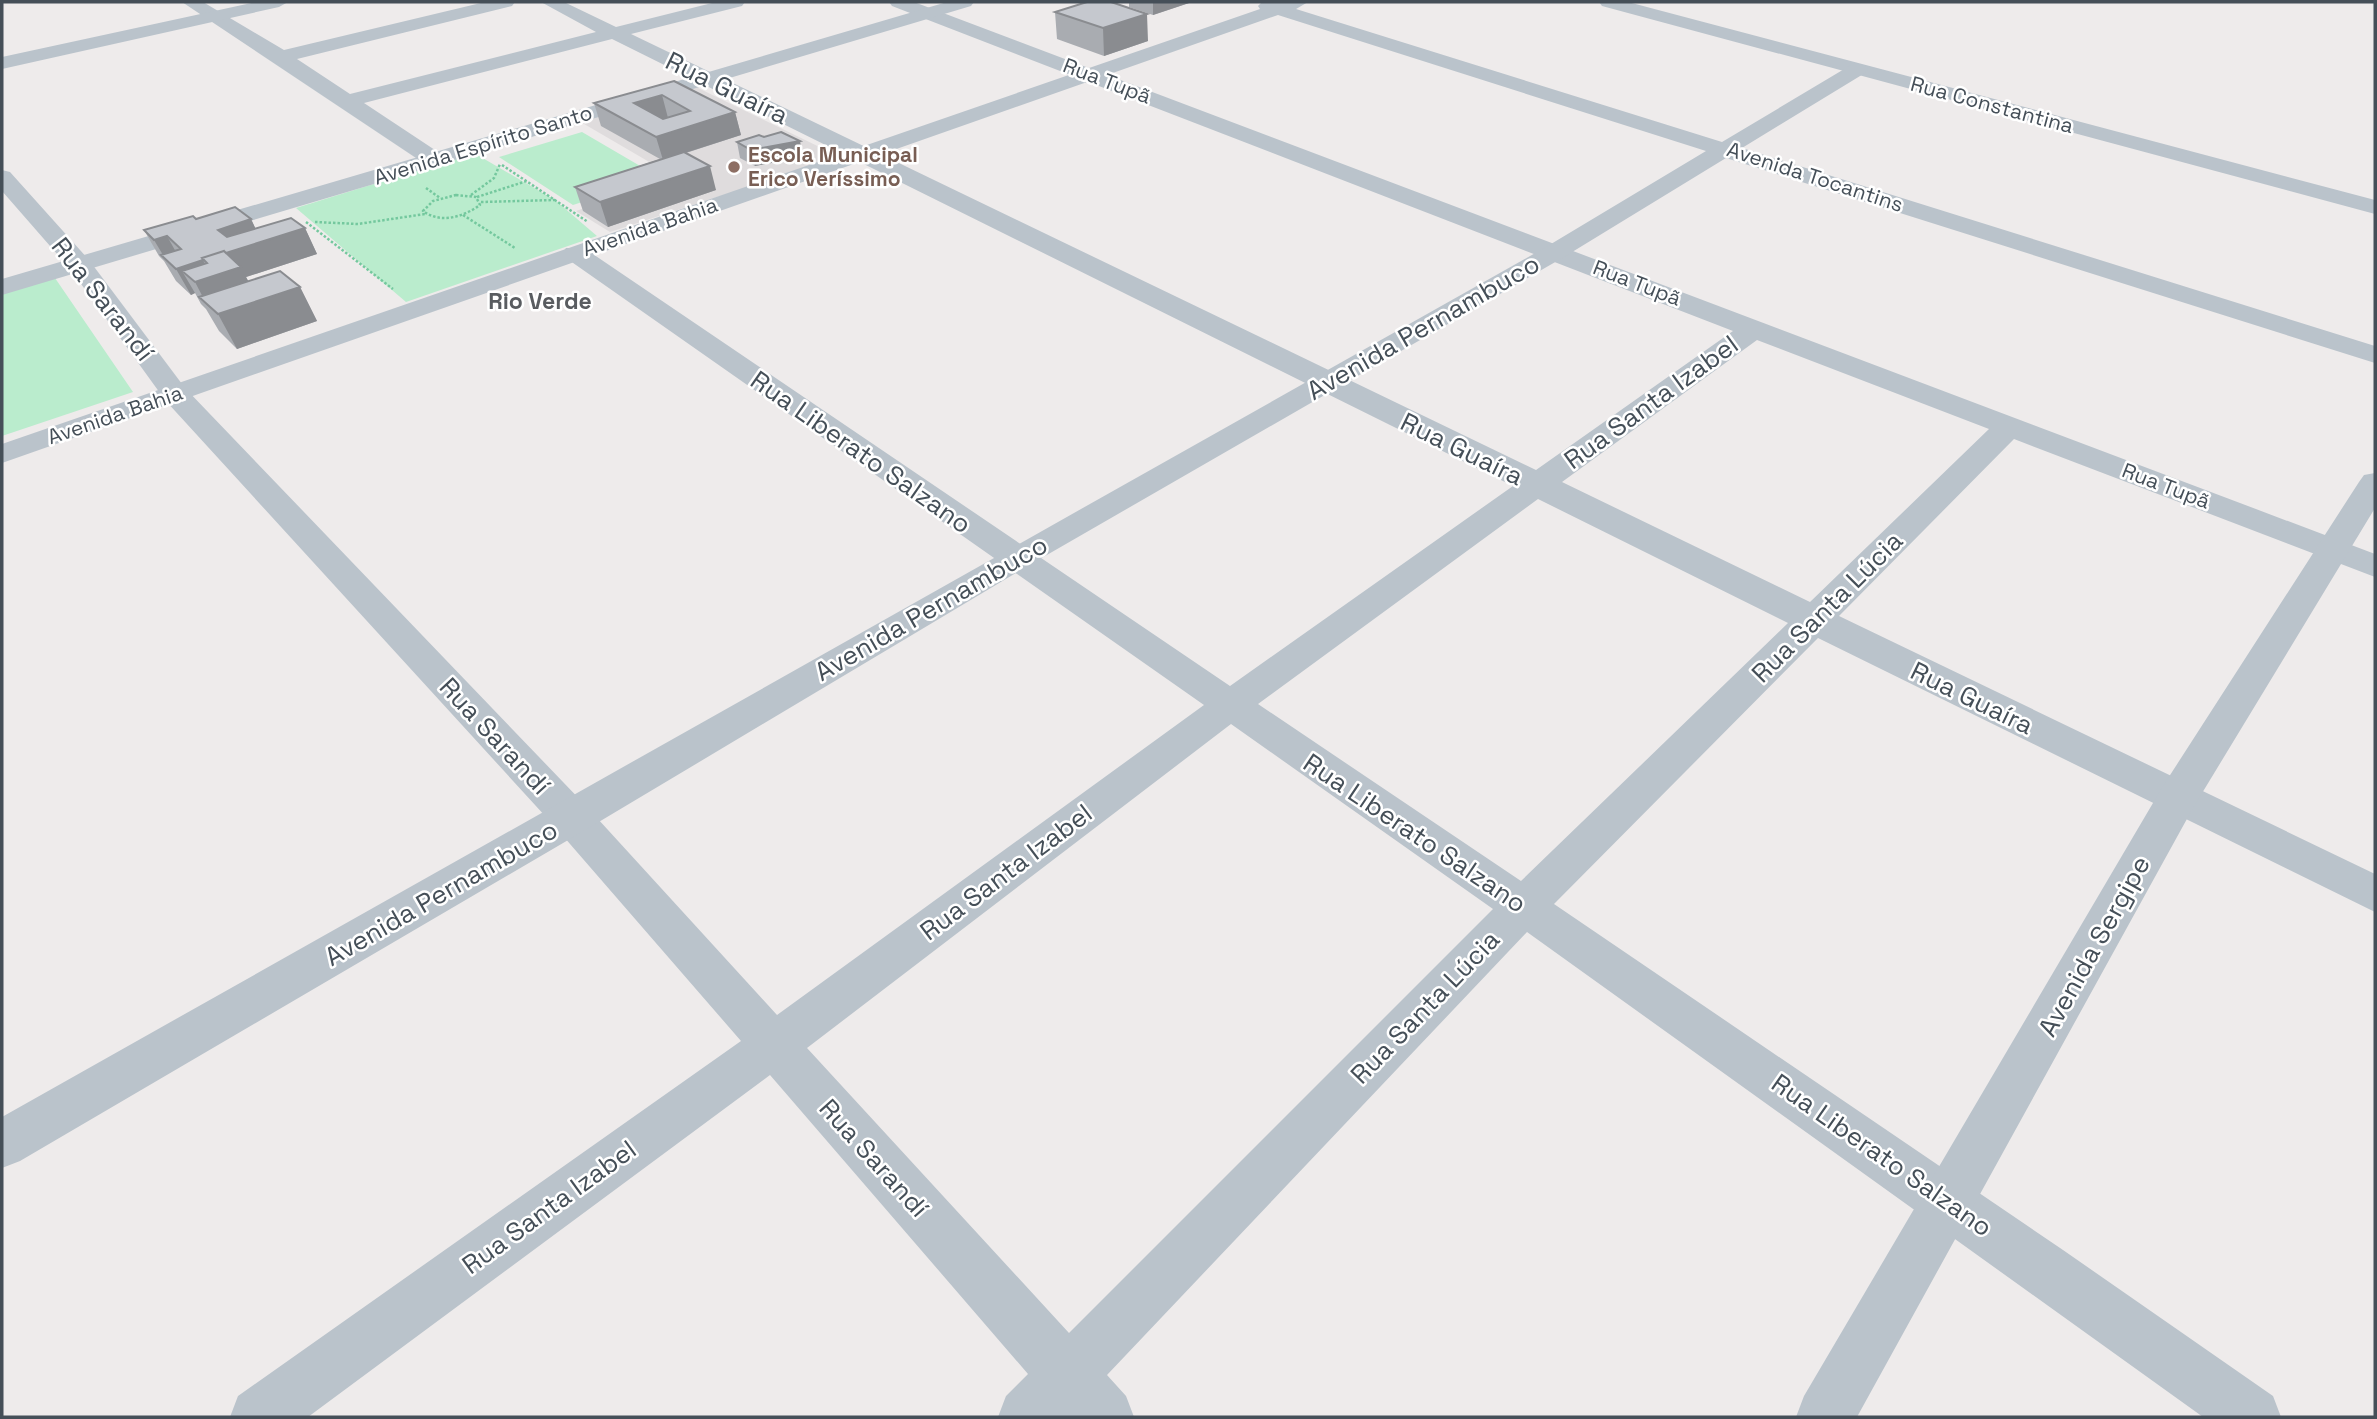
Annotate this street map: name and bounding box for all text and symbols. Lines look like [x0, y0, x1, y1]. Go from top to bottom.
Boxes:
street label: Rua Guaíra [660, 44, 794, 132]
street label: Rua Tupã [1059, 51, 1155, 110]
street label: Rua Constantina [1908, 70, 2077, 139]
street label: Avenida Espírito Santo [370, 98, 595, 191]
street label: Avenida Tocantins [1724, 135, 1907, 218]
place label: Escola Municipal Erico Veríssimo [748, 141, 918, 192]
marker: Escola Municipal Erico Veríssimo [726, 159, 742, 175]
street label: Avenida Bahia [579, 191, 721, 262]
street label: Rua Sarandí [44, 230, 162, 368]
street label: Avenida Pernambuco [1300, 246, 1546, 408]
street label: Rua Tupã [1589, 253, 1685, 312]
district label: Rio Verde [488, 286, 592, 316]
street label: Rua Santa Izabel [1557, 327, 1745, 477]
street label: Rua Liberato Salzano [744, 363, 978, 541]
street label: Avenida Bahia [44, 379, 186, 450]
street label: Rua Guaíra [1395, 405, 1529, 493]
street label: Rua Tupã [2118, 456, 2214, 515]
street label: Rua Santa Lúcia [1744, 524, 1910, 690]
street label: Avenida Pernambuco [808, 527, 1054, 689]
street label: Rua Guaíra [1905, 654, 2039, 742]
street label: Rua Sarandí [432, 670, 558, 802]
street label: Rua Liberato Salzano [1297, 746, 1533, 920]
street label: Rua Santa Izabel [913, 796, 1099, 948]
street label: Avenida Pernambuco [318, 812, 564, 974]
street label: Avenida Sergipe [2030, 850, 2158, 1042]
street label: Rua Santa Lúcia [1343, 923, 1507, 1091]
street label: Rua Liberato Salzano [1765, 1066, 1999, 1244]
street label: Rua Sarandí [812, 1092, 937, 1225]
street label: Rua Santa Izabel [455, 1132, 643, 1282]

